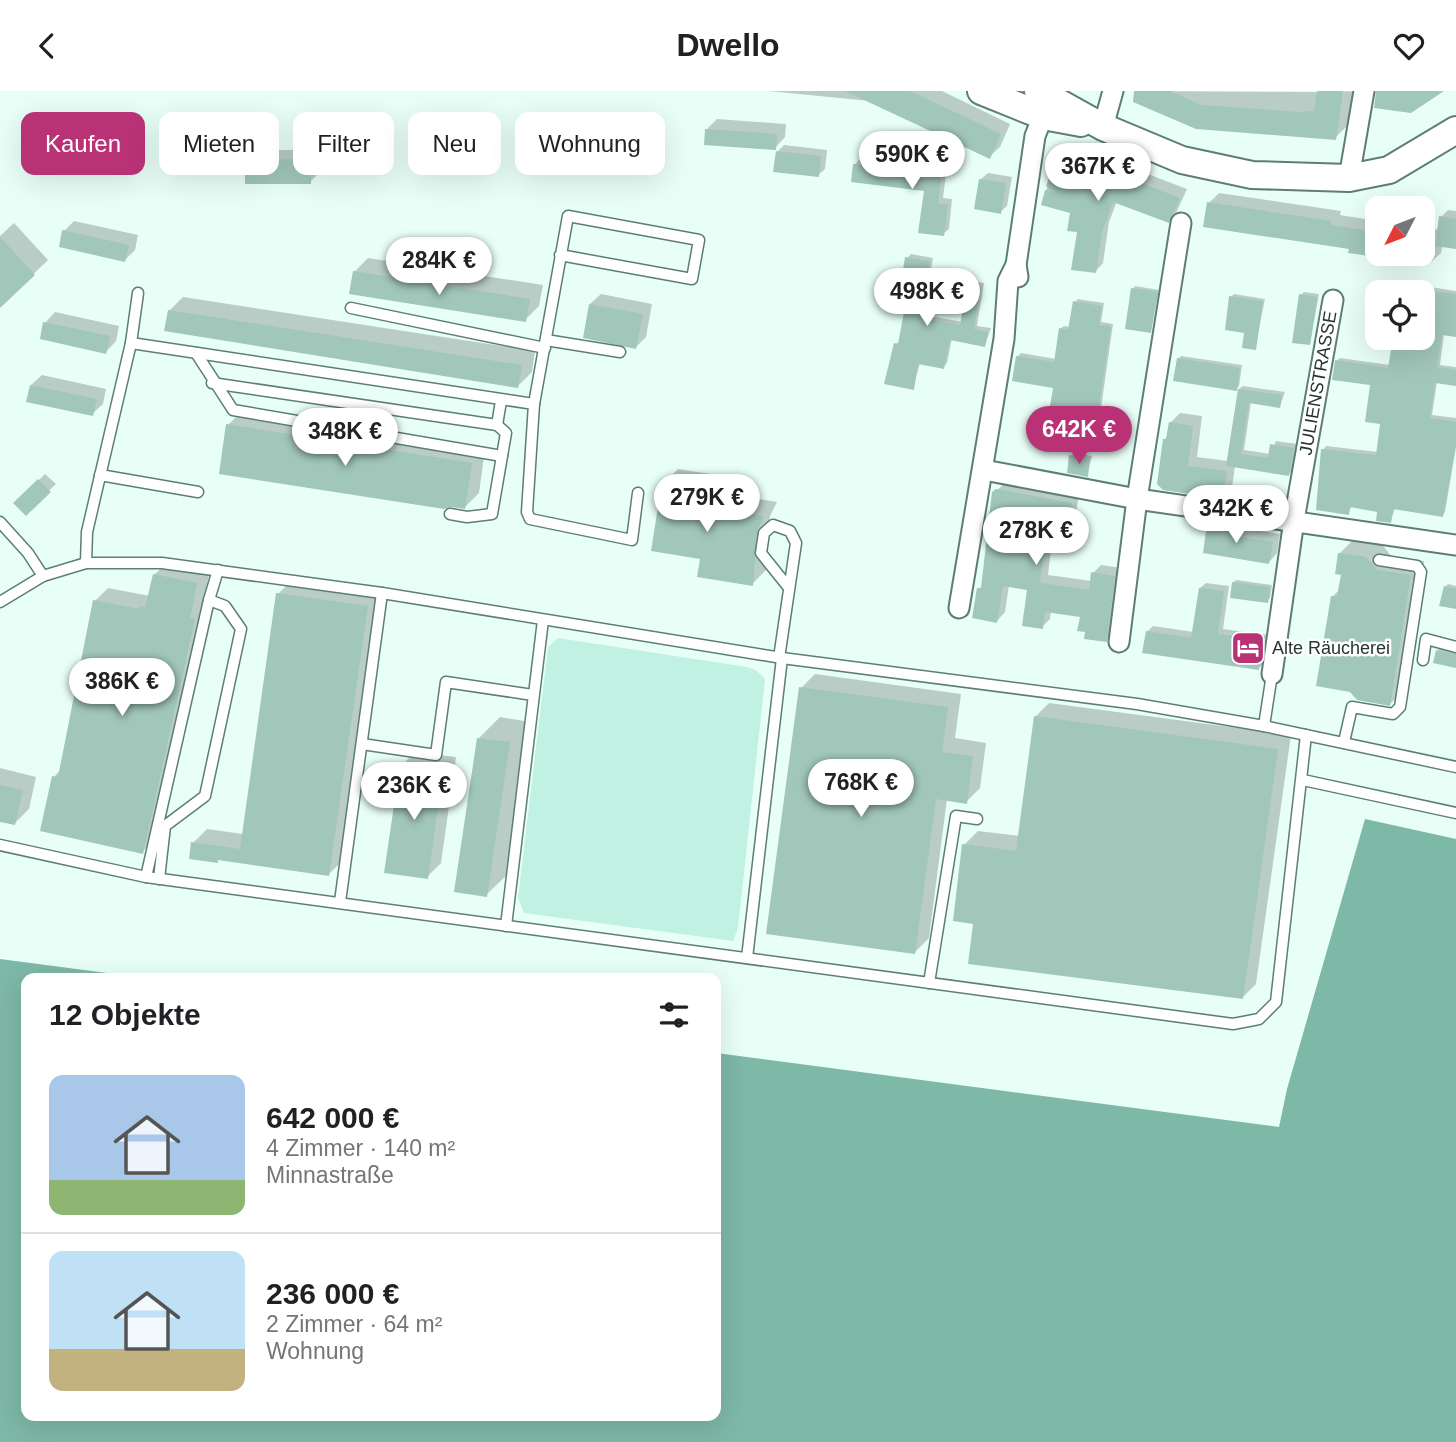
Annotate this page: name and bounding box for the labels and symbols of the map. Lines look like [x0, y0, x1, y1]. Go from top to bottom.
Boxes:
pin: 590K € [855, 132, 969, 191]
pin: 367K € [1041, 143, 1155, 203]
north arrow [1365, 196, 1435, 266]
pin: 284K € [382, 237, 496, 297]
pin: 498K € [870, 268, 984, 328]
street label: JULIENSTRASSE [1295, 309, 1341, 457]
pin: 642K € [1022, 407, 1136, 466]
pin: 348K € [288, 409, 402, 468]
pin: 279K € [650, 475, 764, 534]
pin: 342K € [1179, 485, 1293, 545]
pin: 278K € [979, 507, 1093, 567]
hotel icon: Alte Räucherei [1229, 629, 1267, 667]
place label: Alte Räucherei [1272, 638, 1390, 658]
pin: 386K € [65, 659, 179, 718]
pin: 768K € [804, 759, 918, 819]
pin: 236K € [357, 763, 471, 822]

